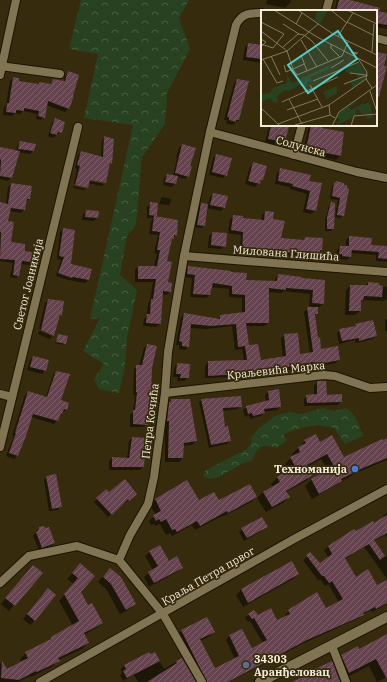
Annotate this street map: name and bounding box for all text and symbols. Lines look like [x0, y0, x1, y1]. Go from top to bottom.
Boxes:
inset map [261, 10, 377, 126]
street label: Солунска [275, 133, 327, 159]
street label: Светог Јоаникија [10, 237, 46, 331]
street label: Милована Глишића [232, 242, 340, 264]
street label: Краљевића Марка [226, 358, 326, 382]
street label: Петра Кочића [138, 382, 162, 460]
place label: Техноманија [274, 462, 347, 476]
marker: Техноманија [350, 464, 360, 474]
street label: Краља Петра првог [159, 544, 257, 608]
place label: 34303 Аранђеловац [254, 652, 330, 679]
marker: 34303 Аранђеловац [241, 660, 251, 670]

